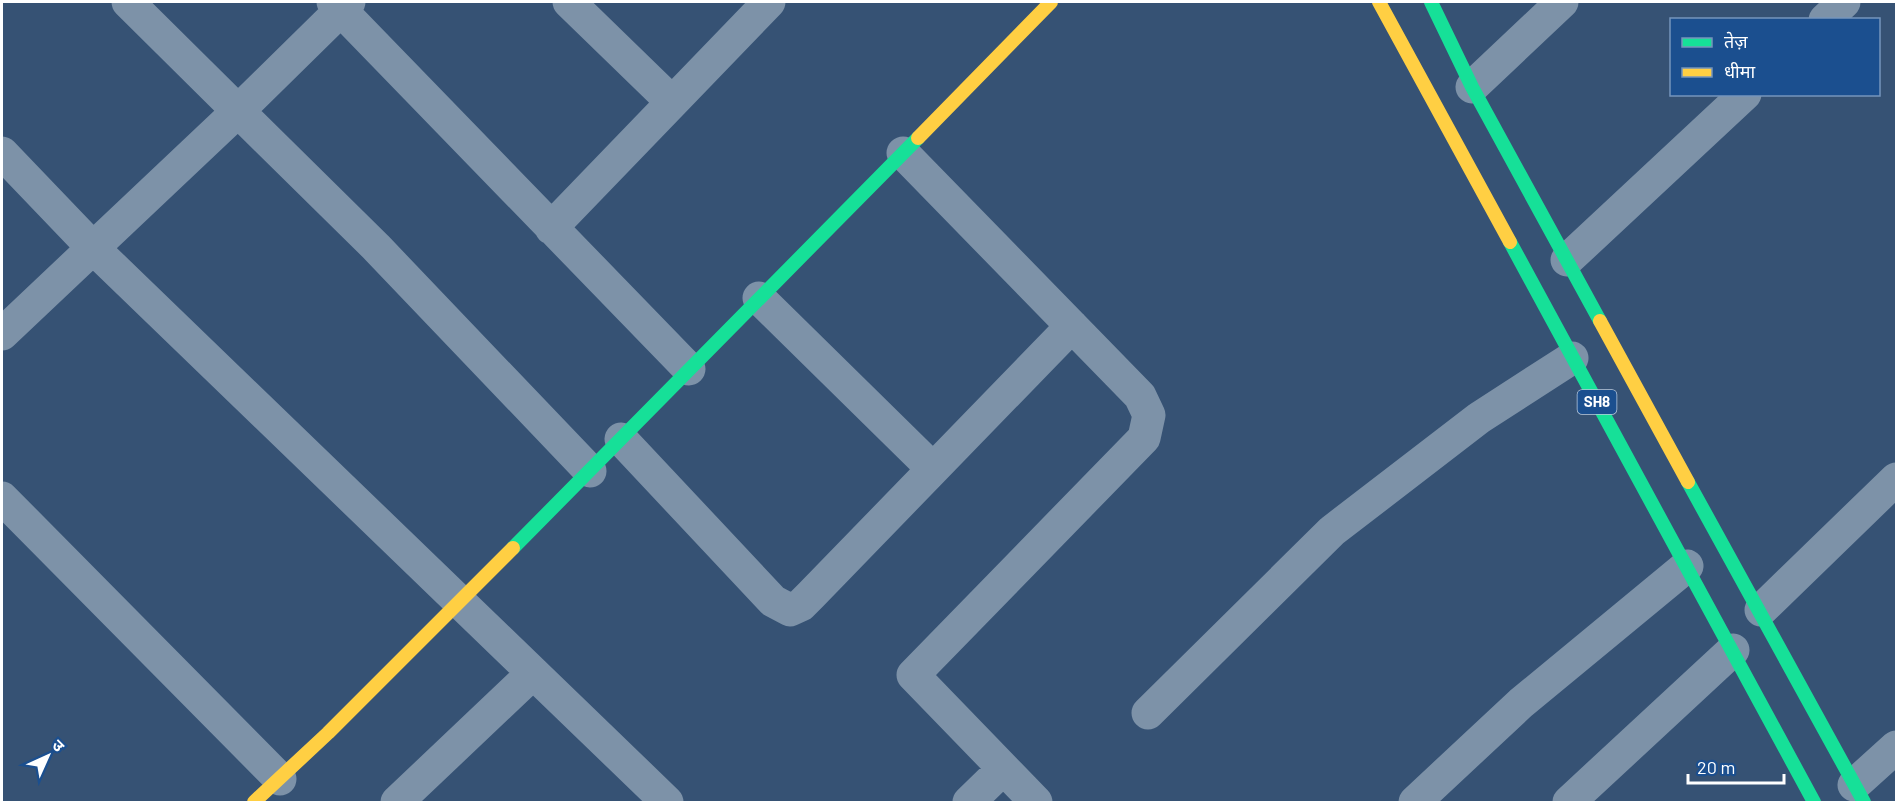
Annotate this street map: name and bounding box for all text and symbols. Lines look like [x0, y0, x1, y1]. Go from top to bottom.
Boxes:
legend [1670, 18, 1880, 96]
text: तेज़ [1724, 30, 1748, 52]
text: धीमा [1724, 60, 1755, 82]
road number: SH8 [1578, 390, 1616, 414]
north arrow [18, 726, 78, 786]
text: उ [49, 735, 69, 756]
scale bar [1688, 747, 1784, 785]
text: 20 m [1697, 756, 1735, 778]

